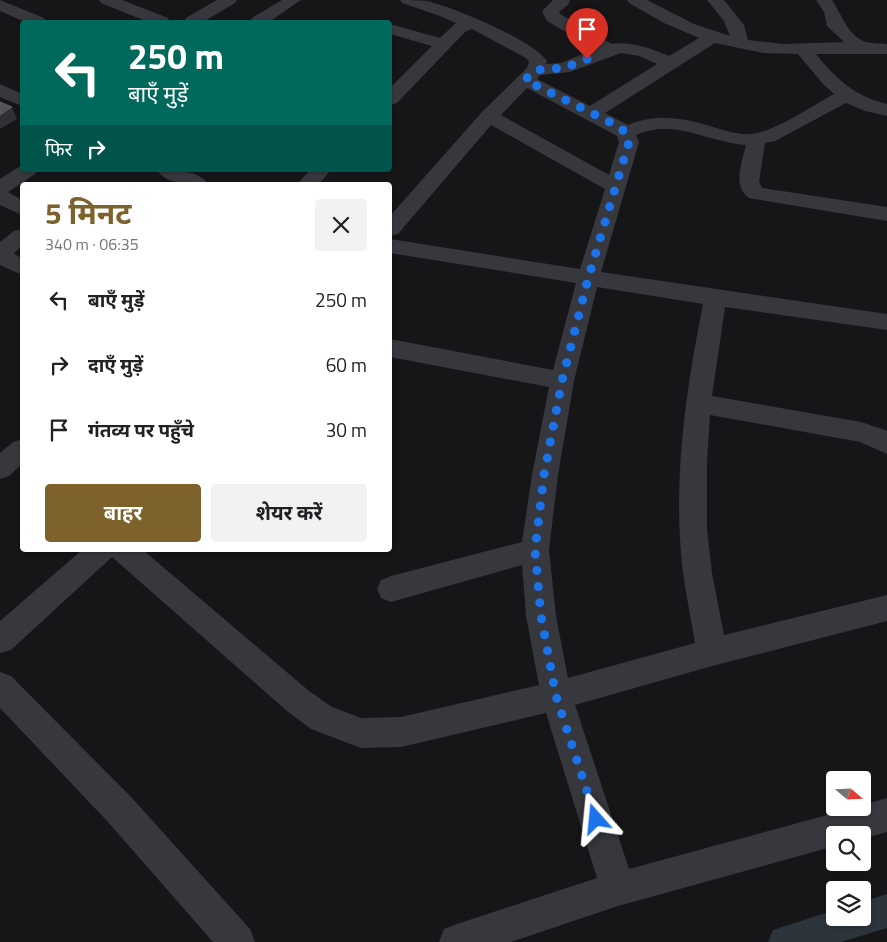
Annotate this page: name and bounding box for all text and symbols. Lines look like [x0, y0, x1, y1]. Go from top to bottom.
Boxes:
pin [566, 8, 608, 59]
icon: arrive [573, 15, 601, 43]
text: 250 m [128, 29, 224, 83]
icon: left [45, 40, 110, 105]
text: बाएँ मुड़ें [128, 77, 188, 111]
text: फिर [45, 134, 72, 163]
icon: right [82, 135, 110, 163]
text: 5 मिनट [45, 190, 131, 236]
button: close [315, 199, 367, 251]
text: 340 m · 06:35 [45, 232, 139, 256]
text: बाएँ मुड़ें [88, 285, 144, 314]
text: 250 m [315, 285, 367, 314]
icon: left [45, 286, 73, 314]
text: दाएँ मुड़ें [88, 350, 143, 379]
text: 60 m [326, 350, 367, 379]
icon: right [45, 351, 73, 379]
text: गंतव्य पर पहुँचे [88, 415, 194, 444]
text: 30 m [326, 415, 367, 444]
icon: arrive [45, 416, 73, 444]
button: बाहर [45, 484, 201, 542]
button: शेयर करें [211, 484, 367, 542]
north arrow [826, 771, 871, 816]
map controls [826, 771, 871, 926]
position arrow [569, 792, 621, 844]
button: search [826, 826, 871, 871]
button: layers [826, 881, 871, 926]

